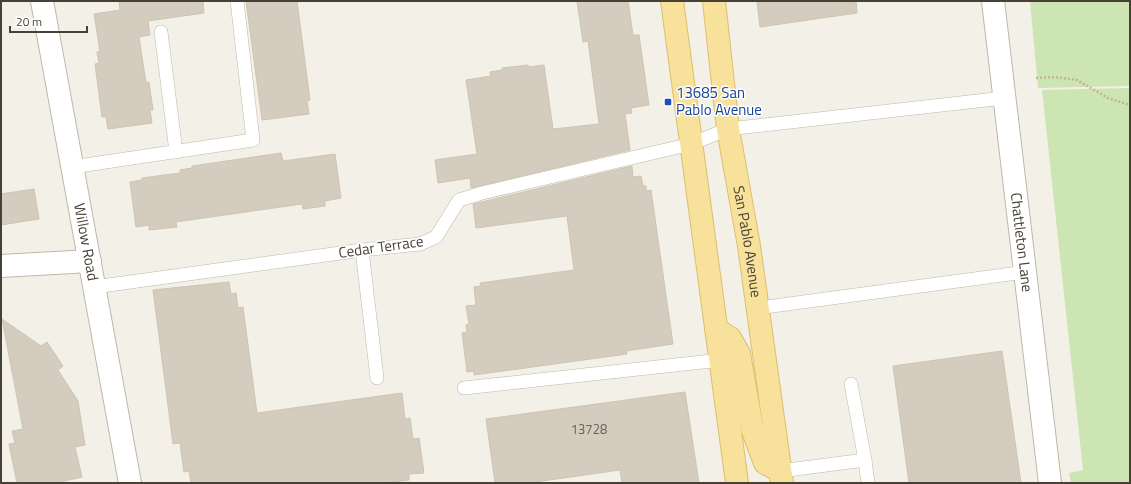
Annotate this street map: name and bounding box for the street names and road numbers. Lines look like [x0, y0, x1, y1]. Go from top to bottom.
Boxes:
street label: San Pablo Avenue [727, 184, 768, 299]
street label: Chattleton Lane [1005, 191, 1039, 293]
street label: Willow Road [68, 201, 105, 283]
street label: Cedar Terrace [337, 229, 425, 264]

